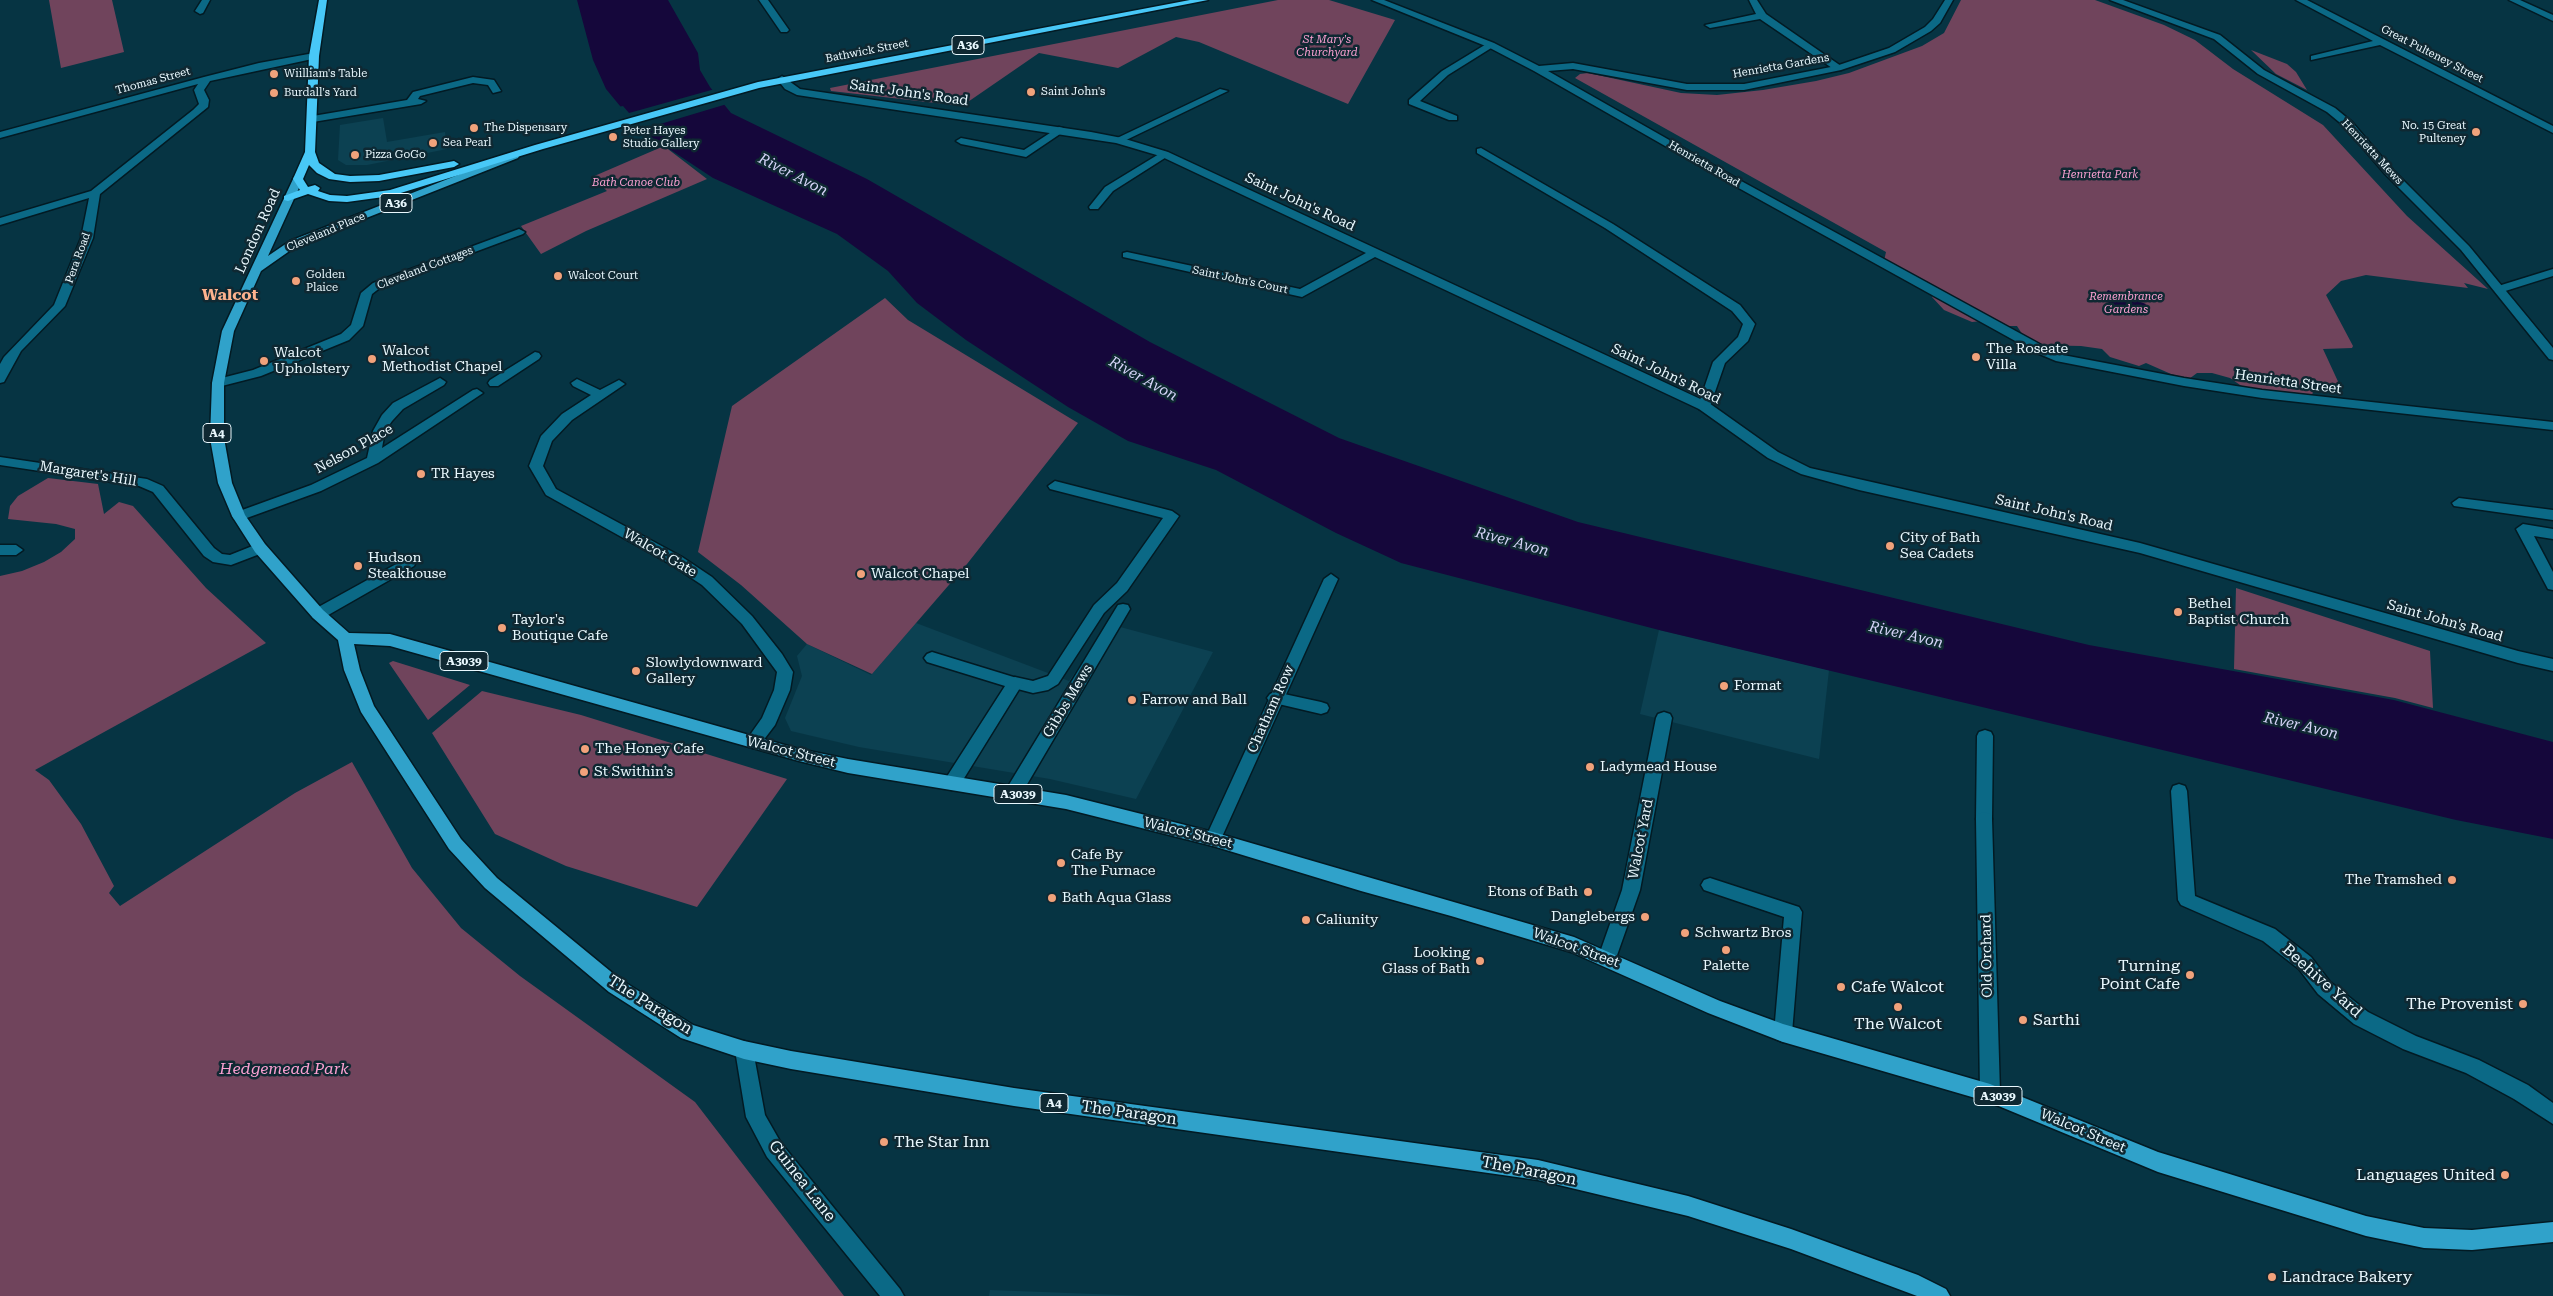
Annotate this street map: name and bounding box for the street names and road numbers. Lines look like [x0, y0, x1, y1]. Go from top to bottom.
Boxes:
street label: Great Pulteney Street [2379, 22, 2485, 86]
street label: Bathwick Street [824, 36, 910, 66]
road number: A36 [952, 36, 984, 54]
street label: Henrietta Gardens [1732, 51, 1830, 81]
street label: Thomas Street [114, 65, 192, 97]
street label: Saint John's Road [849, 76, 969, 110]
street label: Henrietta Mews [2339, 117, 2405, 187]
street label: Henrietta Road [1666, 138, 1742, 190]
street label: Saint John's Road [1242, 169, 1358, 235]
street label: London Road [232, 186, 284, 276]
road number: A36 [380, 194, 412, 212]
street label: Cleveland Place [285, 210, 367, 254]
street label: Pera Road [63, 231, 93, 285]
street label: Cleveland Cottages [375, 244, 475, 292]
street label: Saint John's Court [1191, 263, 1289, 297]
street label: Saint John's Road [1609, 340, 1723, 408]
street label: Henrietta Street [2233, 366, 2343, 398]
street label: Nelson Place [312, 421, 396, 477]
road number: A4 [203, 423, 231, 442]
street label: Margaret's Hill [38, 458, 138, 490]
street label: Saint John's Road [1994, 491, 2114, 535]
street label: Walcot Gate [620, 525, 700, 581]
street label: Saint John's Road [2385, 596, 2505, 646]
road number: A3039 [440, 651, 488, 670]
street label: Gibbs Mews [1040, 661, 1096, 741]
street label: Chatham Row [1244, 663, 1298, 755]
street label: Walcot Street [745, 733, 837, 771]
road number: A3039 [994, 784, 1042, 804]
street label: Walcot Yard [1625, 797, 1657, 881]
street label: Walcot Street [1142, 814, 1234, 852]
street label: Old Orchard [1978, 914, 1996, 998]
street label: Walcot Street [1530, 925, 1622, 971]
street label: Beehive Yard [2278, 940, 2366, 1022]
street label: The Paragon [604, 971, 696, 1039]
road number: A3039 [1974, 1086, 2022, 1106]
road number: A4 [1040, 1094, 1068, 1112]
street label: The Paragon [1080, 1097, 1178, 1129]
street label: Walcot Street [2038, 1106, 2128, 1156]
street label: Guinea Lane [764, 1137, 840, 1225]
street label: The Paragon [1480, 1152, 1578, 1190]

